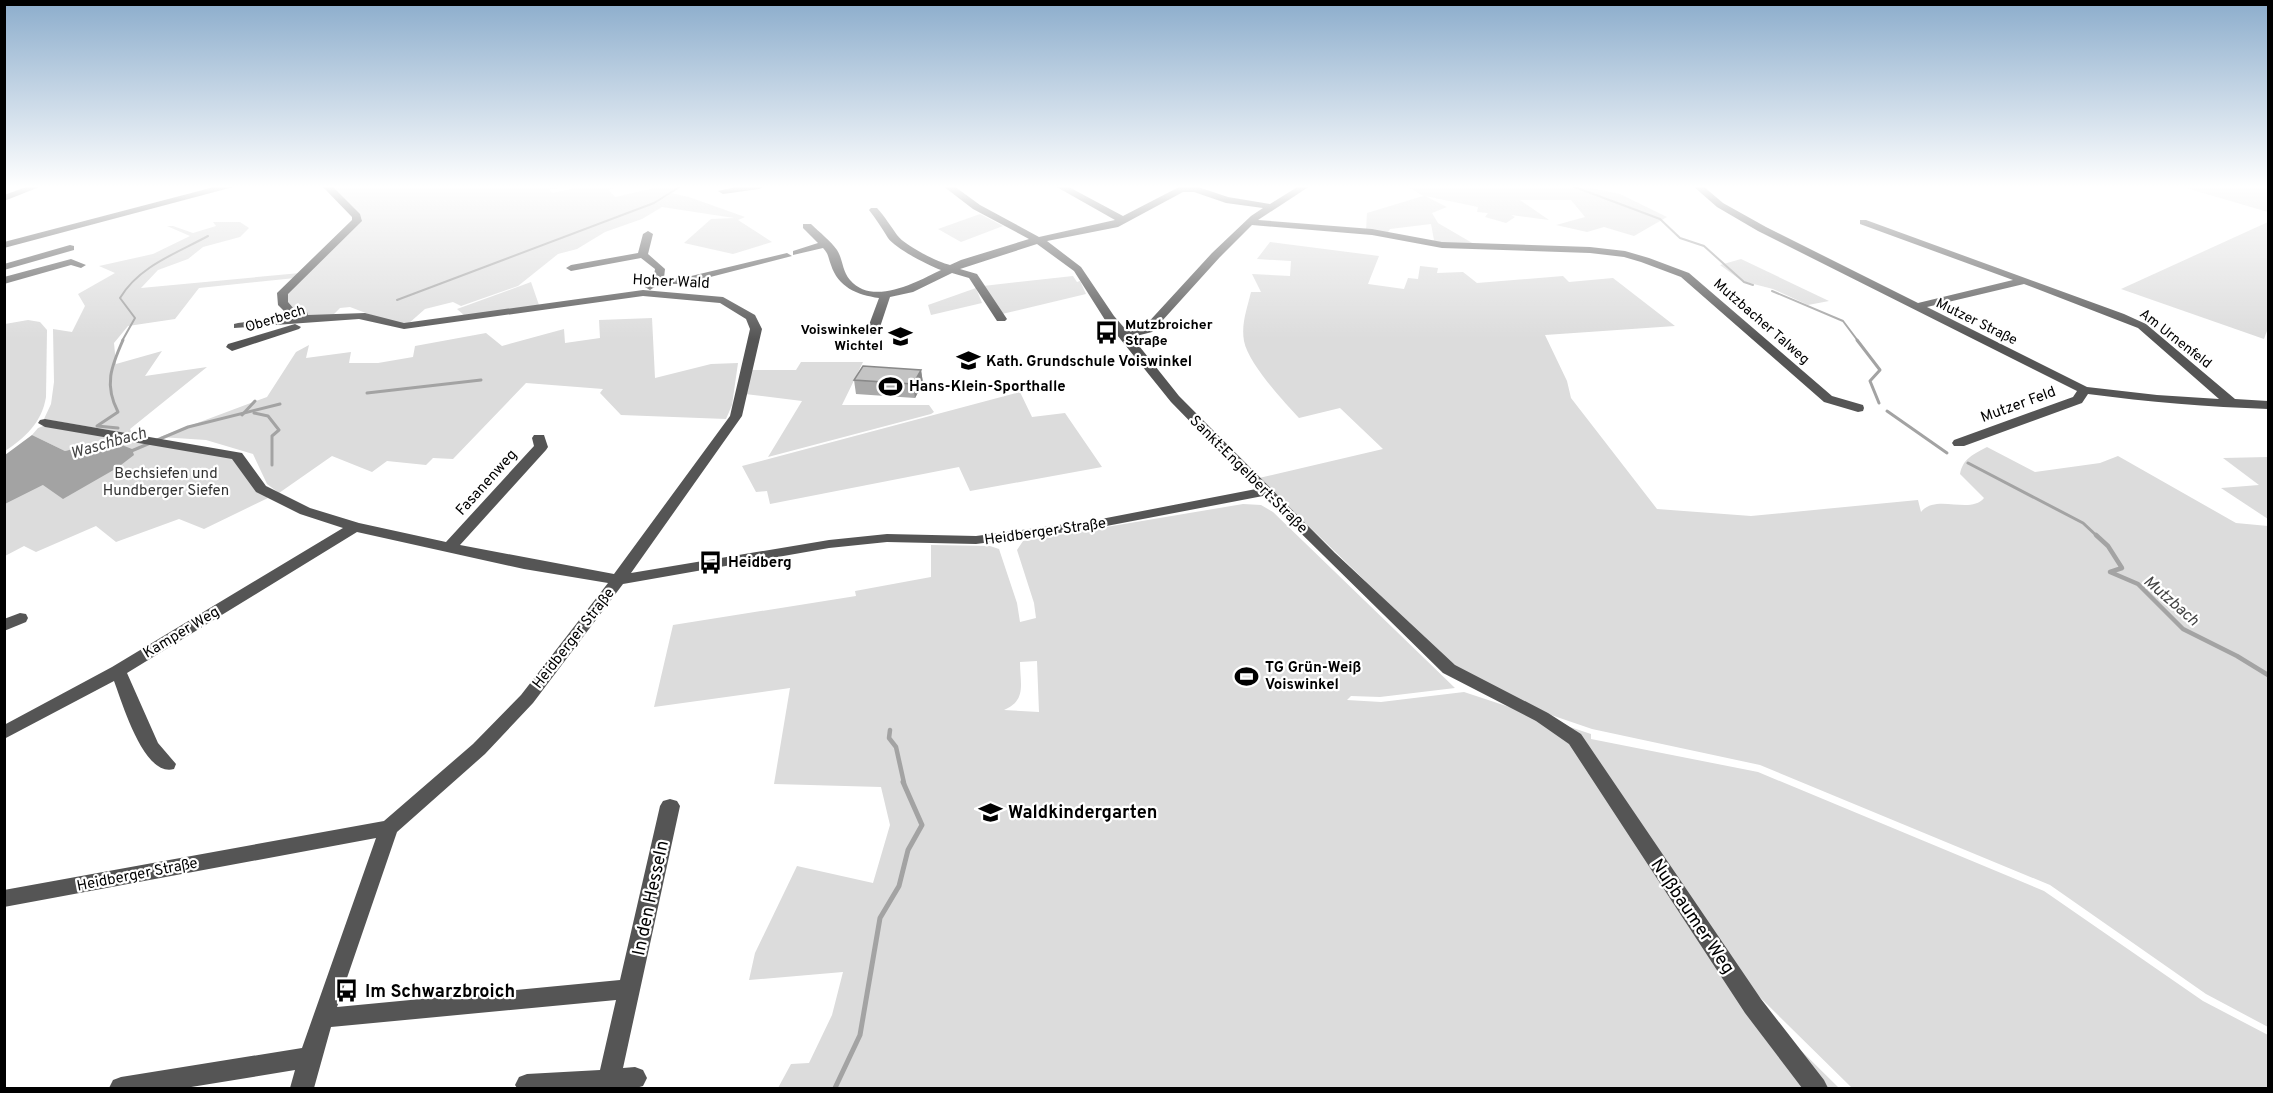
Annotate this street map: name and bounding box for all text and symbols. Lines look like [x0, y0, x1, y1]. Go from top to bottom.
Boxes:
street label: Hoher Wald [632, 271, 710, 294]
street label: Mutzbacher Talweg [1709, 276, 1813, 368]
street label: Mutzer Straße [1933, 295, 2020, 349]
street label: Oberbech [243, 302, 308, 337]
street label: Am Urnenfeld [2136, 306, 2214, 373]
place label: Mutzbroicher Straße [1125, 317, 1213, 350]
bus stop icon: Mutzbroicher Straße [1094, 319, 1120, 345]
place label: Voiswinkeler Wichtel [800, 322, 883, 355]
school or university icon: Voiswinkeler Wichtel [888, 324, 914, 350]
school or university icon: Kath. Grundschule Voiswinkel [955, 348, 981, 374]
place label: Kath. Grundschule Voiswinkel [986, 353, 1192, 372]
sports icon: Hans-Klein-Sporthalle [878, 373, 904, 399]
place label: Hans-Klein-Sporthalle [909, 378, 1066, 397]
street label: Mutzer Feld [1978, 383, 2059, 428]
street label: Sankt-Engelbert-Straße [1185, 412, 1311, 538]
water label: Waschbach [68, 424, 149, 464]
street label: Fasanenweg [452, 446, 522, 520]
park label: Bechsiefen und Hundberger Siefen [103, 465, 229, 501]
street label: Heidberger Straße [983, 515, 1107, 550]
bus stop icon: Heidberg [697, 549, 723, 575]
place label: Heidberg [728, 554, 792, 573]
water label: Mutzbach [2139, 572, 2203, 631]
street label: Heidberger Straße [529, 585, 619, 693]
street label: Kamper Weg [140, 603, 223, 664]
place label: TG Grün-Weiß Voiswinkel [1265, 659, 1362, 695]
sports icon: TG Grün-Weiß Voiswinkel [1234, 663, 1260, 689]
school or university icon: Waldkindergarten [977, 799, 1003, 825]
place label: Waldkindergarten [1008, 802, 1157, 825]
street label: In den Hesseln [628, 839, 675, 958]
street label: Heidberger Straße [75, 854, 199, 897]
street label: Nußbaumer Weg [1645, 855, 1739, 979]
bus stop icon: Im Schwarzbroich [334, 978, 360, 1004]
place label: Im Schwarzbroich [365, 981, 515, 1004]

